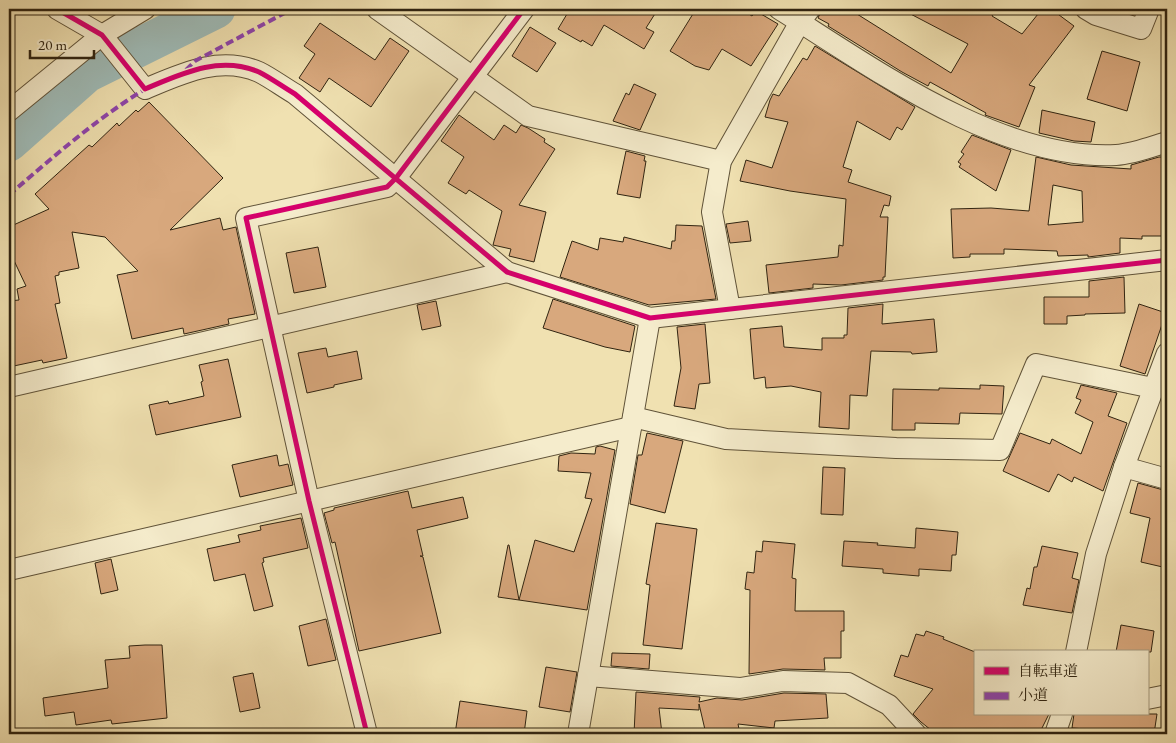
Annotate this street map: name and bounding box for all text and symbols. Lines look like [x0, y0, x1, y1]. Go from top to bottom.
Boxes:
scale bar [30, 28, 94, 60]
text: 20 m [38, 35, 67, 54]
legend [974, 650, 1148, 716]
text: 自転車道 [1018, 661, 1078, 680]
text: 小道 [1018, 685, 1048, 704]

